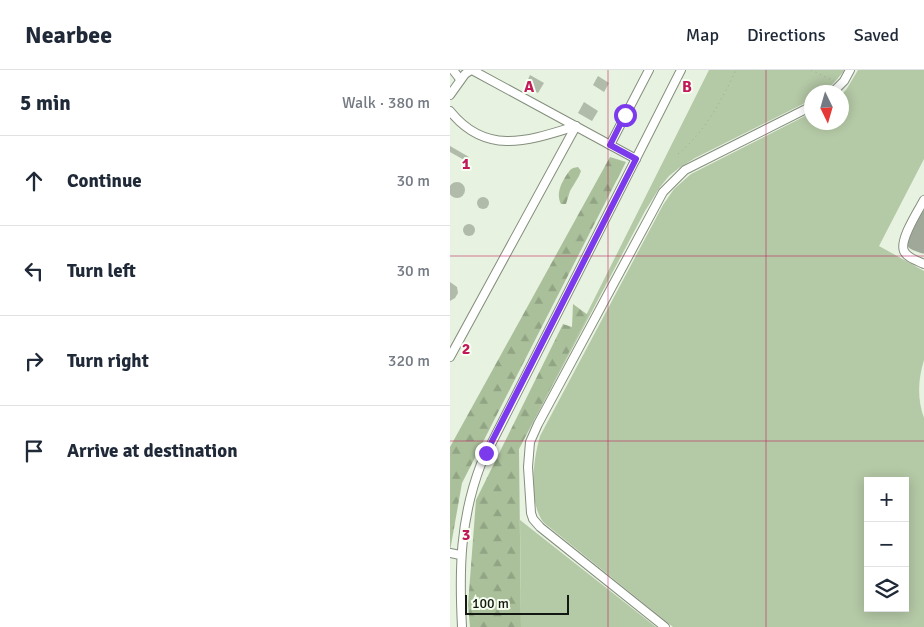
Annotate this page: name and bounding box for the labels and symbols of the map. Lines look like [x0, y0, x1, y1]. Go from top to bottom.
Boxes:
text: A [524, 77, 535, 97]
text: B [682, 77, 692, 97]
north arrow [804, 85, 849, 130]
route start [614, 104, 637, 127]
text: 1 [462, 154, 471, 174]
text: 2 [462, 339, 470, 359]
route end [475, 442, 498, 465]
text: 3 [462, 525, 470, 545]
scale bar [465, 592, 569, 615]

